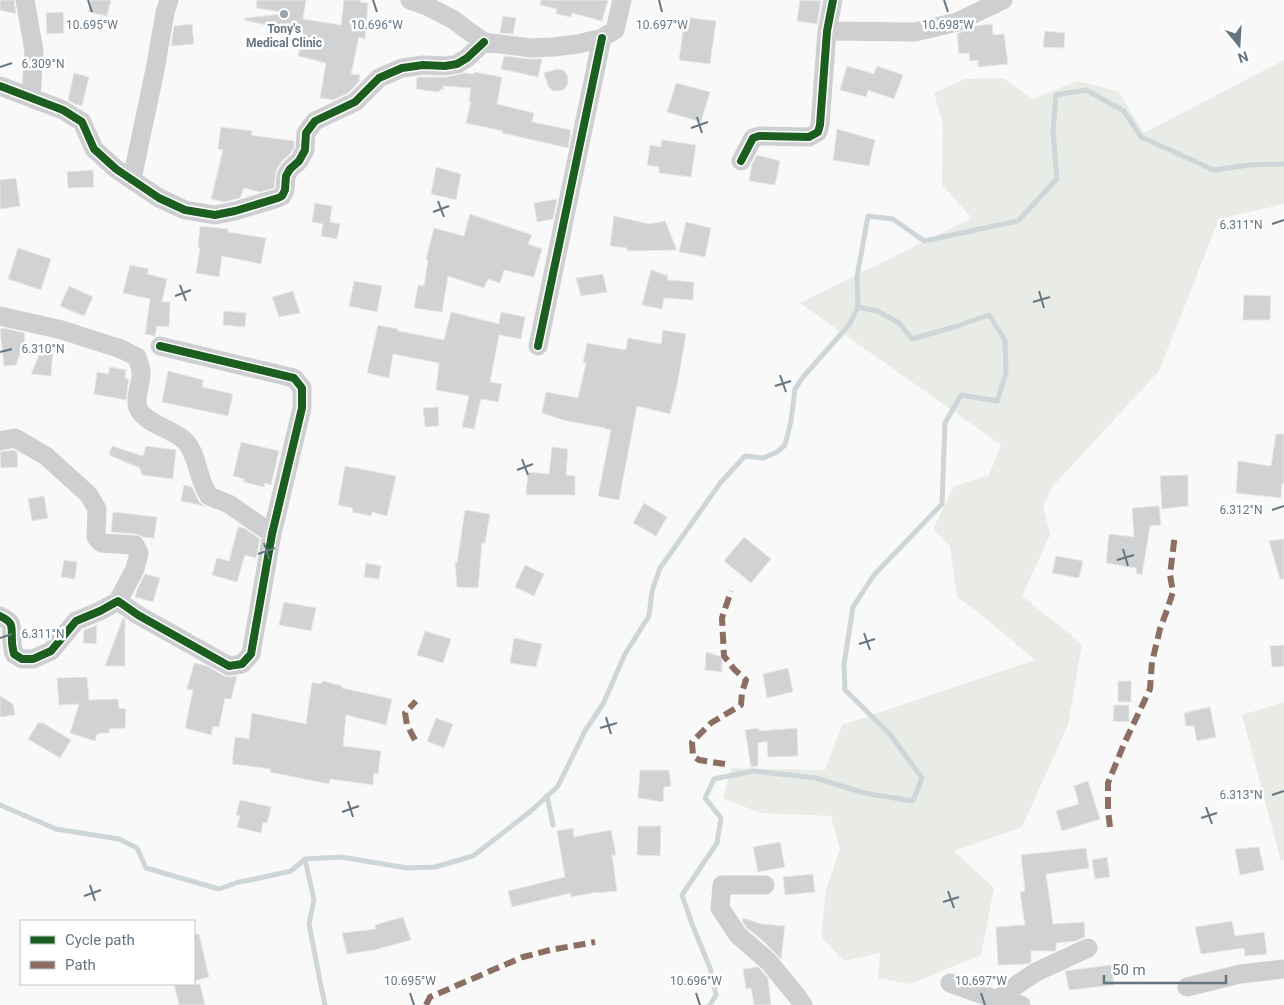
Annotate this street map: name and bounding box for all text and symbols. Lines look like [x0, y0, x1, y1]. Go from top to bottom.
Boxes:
marker: Tony's Medical Clinic [278, 8, 290, 20]
text: 10.695°W [66, 18, 118, 32]
text: 10.696°W [351, 18, 403, 32]
text: 10.697°W [636, 18, 688, 32]
text: 10.698°W [922, 18, 974, 32]
north arrow [1214, 20, 1264, 70]
place label: Tony's Medical Clinic [246, 22, 322, 50]
text: N [1236, 48, 1250, 67]
text: 6.309°N [21, 57, 65, 71]
text: 6.311°N [1219, 218, 1263, 232]
text: 6.310°N [21, 342, 65, 356]
text: 6.312°N [1219, 503, 1263, 517]
text: 6.311°N [21, 627, 65, 641]
text: 6.313°N [1219, 788, 1263, 802]
legend [20, 920, 195, 985]
text: Cycle path [65, 931, 135, 949]
scale bar [1104, 952, 1226, 984]
text: Path [65, 956, 96, 974]
text: 50 m [1112, 961, 1146, 979]
text: 10.695°W [384, 974, 436, 988]
text: 10.696°W [670, 974, 722, 988]
text: 10.697°W [955, 974, 1007, 988]

